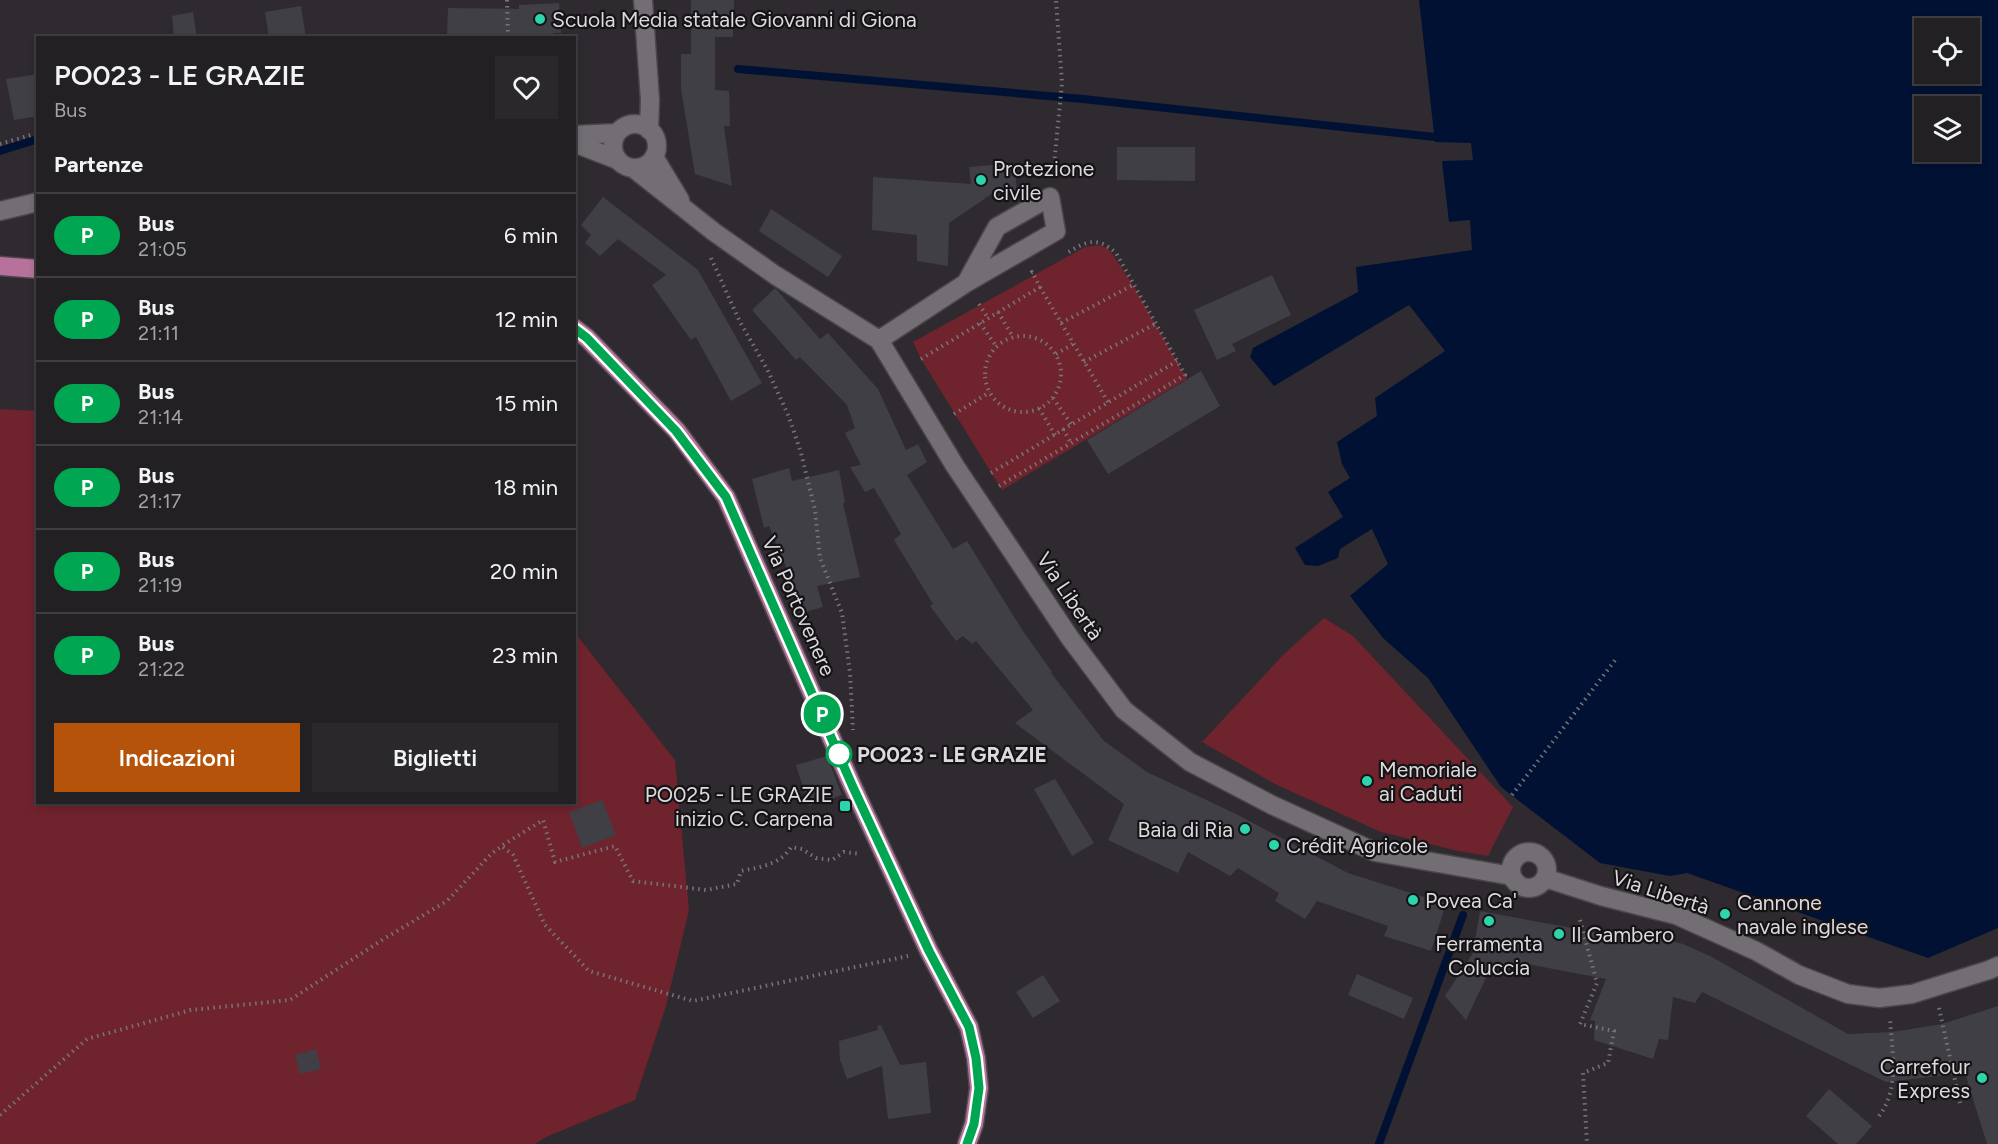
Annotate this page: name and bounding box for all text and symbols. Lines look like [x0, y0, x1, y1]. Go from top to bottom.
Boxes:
place label: Scuola Media statale Giovanni di Giona [552, 7, 917, 32]
marker: Scuola Media statale Giovanni di Giona [533, 12, 547, 26]
map controls [1914, 18, 1980, 162]
button: locate [1914, 18, 1980, 84]
button: heart [495, 56, 558, 119]
text: PO023 - LE GRAZIE [54, 58, 306, 92]
button: layers [1914, 96, 1980, 162]
text: Bus [54, 98, 87, 122]
text: Partenze [54, 151, 143, 178]
place label: Protezione civile [993, 156, 1094, 205]
marker: Protezione civile [974, 173, 988, 187]
text: Bus [138, 210, 174, 237]
text: 6 min [504, 222, 558, 249]
text: P [81, 223, 93, 248]
text: 21:05 [138, 237, 187, 261]
text: Bus [138, 294, 174, 321]
text: 12 min [495, 306, 558, 333]
text: P [81, 307, 93, 332]
text: 21:11 [138, 321, 179, 345]
text: Bus [138, 378, 174, 405]
text: 15 min [495, 390, 558, 417]
text: P [81, 391, 93, 416]
text: 21:14 [138, 405, 183, 429]
text: Bus [138, 462, 174, 489]
text: 18 min [494, 474, 558, 501]
text: P [81, 475, 93, 500]
text: 21:17 [138, 489, 182, 513]
street label: Via Portovenere [757, 532, 841, 680]
text: Bus [138, 546, 174, 573]
street label: Via Libertà [1032, 547, 1108, 645]
text: 20 min [490, 558, 558, 585]
text: P [81, 559, 93, 584]
text: 21:19 [138, 573, 182, 597]
text: Bus [138, 630, 174, 657]
text: 23 min [492, 642, 558, 669]
text: P [81, 643, 93, 668]
text: 21:22 [138, 657, 185, 681]
line badge: P [802, 694, 842, 734]
text: P [816, 702, 828, 727]
button: Indicazioni [54, 723, 300, 792]
button: Biglietti [312, 723, 558, 792]
marker: PO023 - LE GRAZIE [826, 741, 852, 767]
place label: PO023 - LE GRAZIE [857, 742, 1047, 767]
place label: Memoriale ai Caduti [1379, 757, 1477, 806]
marker: Memoriale ai Caduti [1360, 774, 1374, 788]
place label: PO025 - LE GRAZIE inizio C. Carpena [645, 782, 833, 831]
marker: PO025 - LE GRAZIE inizio C. Carpena [838, 799, 852, 813]
place label: Baia di Ria [1138, 817, 1233, 842]
marker: Baia di Ria [1238, 822, 1252, 836]
place label: Crédit Agricole [1286, 833, 1428, 858]
marker: Crédit Agricole [1267, 838, 1281, 852]
street label: Via Libertà [1609, 865, 1713, 919]
place label: Povea Ca' [1425, 888, 1517, 913]
place label: Cannone navale inglese [1737, 890, 1868, 939]
marker: Povea Ca' [1406, 893, 1420, 907]
marker: Cannone navale inglese [1718, 907, 1732, 921]
marker: Ferramenta Coluccia [1482, 914, 1496, 928]
place label: Il Gambero [1571, 922, 1674, 947]
marker: Il Gambero [1552, 927, 1566, 941]
place label: Ferramenta Coluccia [1435, 931, 1543, 980]
place label: Carrefour Express [1880, 1054, 1970, 1103]
marker: Carrefour Express [1975, 1071, 1989, 1085]

